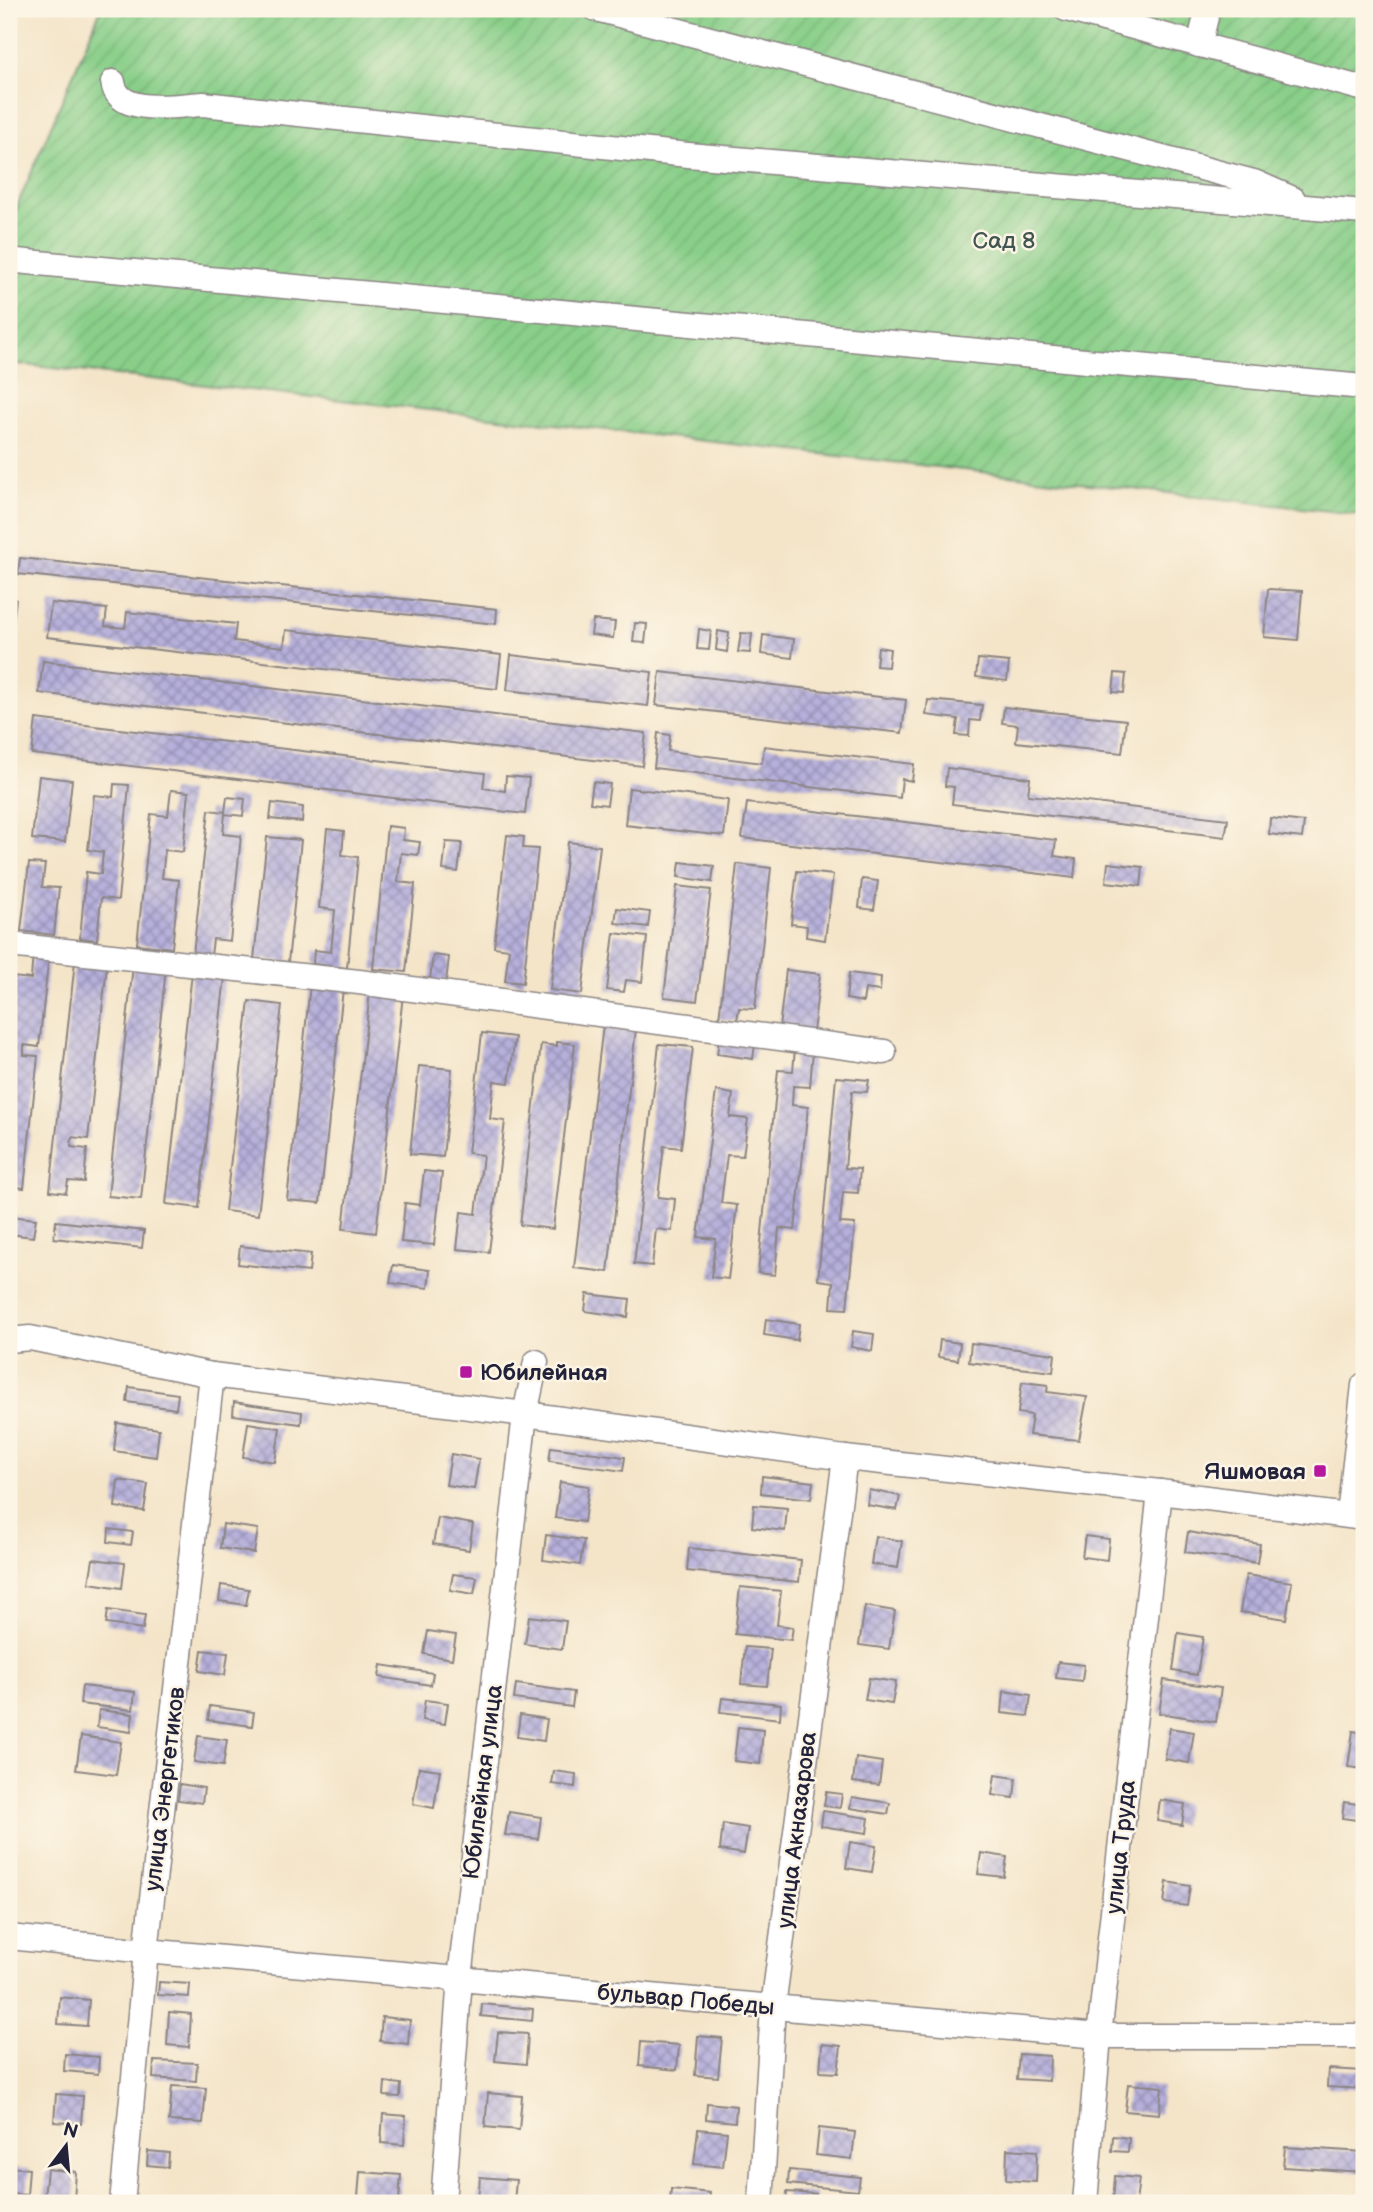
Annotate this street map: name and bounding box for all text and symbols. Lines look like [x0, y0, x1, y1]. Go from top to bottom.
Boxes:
park label: Сад 8 [973, 227, 1035, 255]
place label: Юбилейная [480, 1359, 608, 1387]
marker: Юбилейная [458, 1364, 474, 1380]
place label: Яшмовая [1204, 1458, 1306, 1486]
marker: Яшмовая [1312, 1463, 1328, 1479]
street label: Юбилейная улица [457, 1683, 509, 1881]
street label: улица Энергетиков [139, 1685, 191, 1893]
street label: улица Акназарова [771, 1730, 823, 1930]
street label: улица Труда [1100, 1778, 1142, 1915]
street label: бульвар Победы [596, 1978, 776, 2022]
north arrow [32, 2110, 102, 2180]
text: N [60, 2118, 80, 2144]

